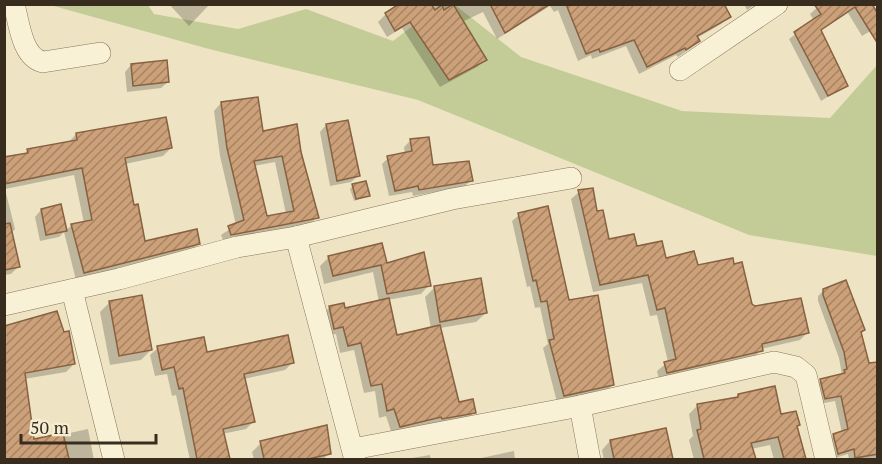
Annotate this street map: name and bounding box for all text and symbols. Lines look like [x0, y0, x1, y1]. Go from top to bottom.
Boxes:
scale bar [21, 407, 156, 445]
text: 50 m [30, 415, 70, 439]

